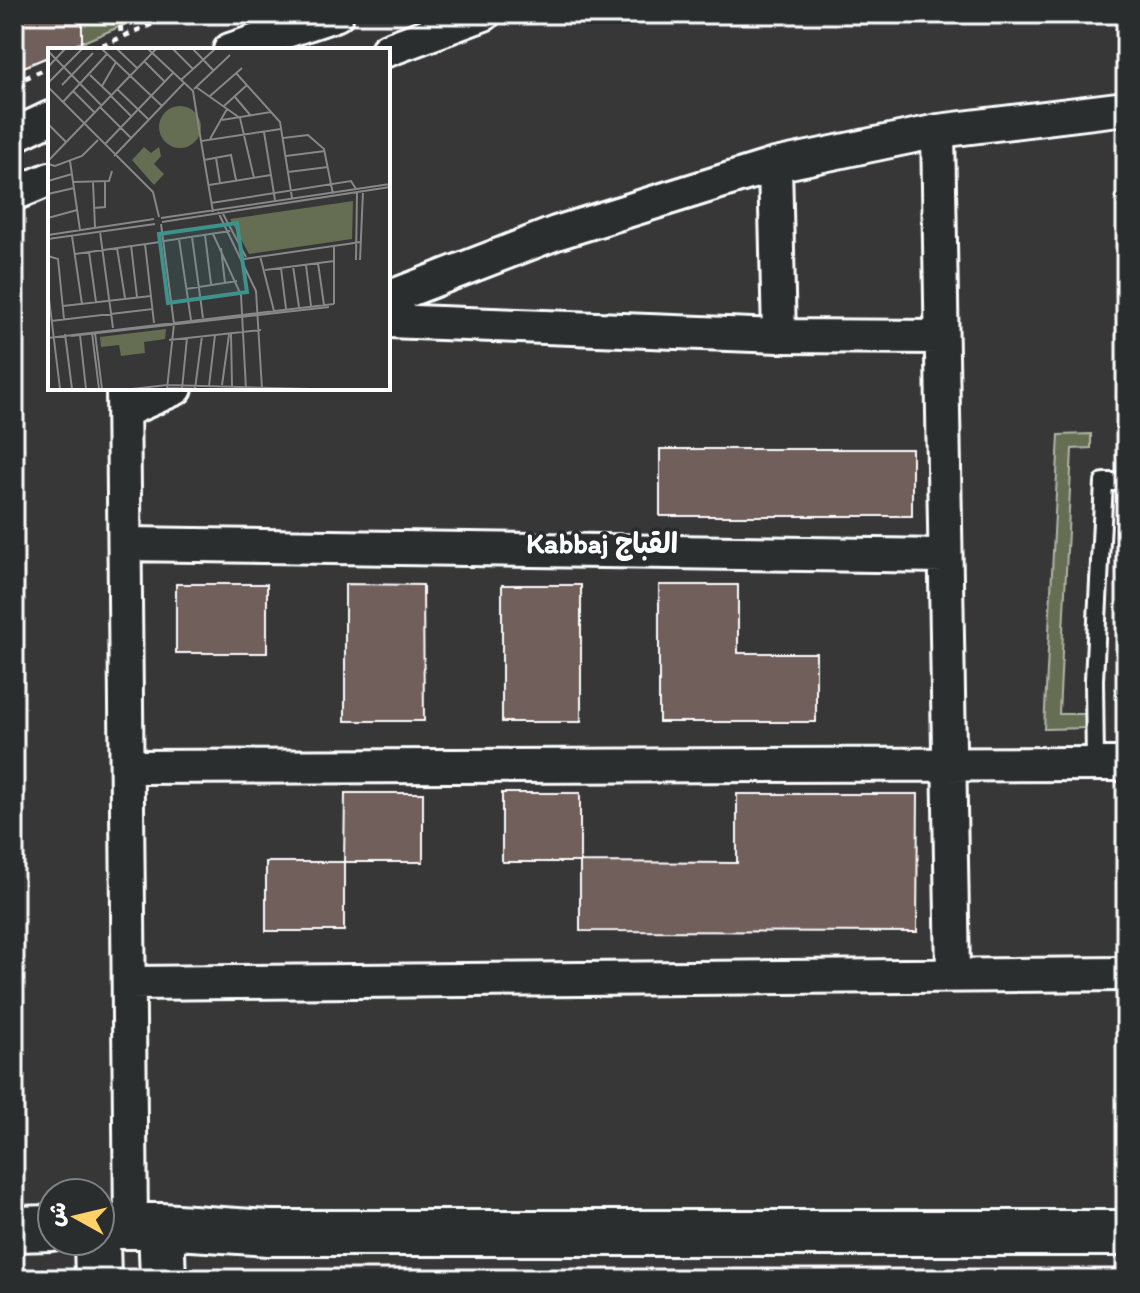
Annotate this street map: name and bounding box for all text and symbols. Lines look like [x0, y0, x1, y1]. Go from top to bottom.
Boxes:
inset map [48, 48, 390, 390]
district label: Kabbaj القباج [526, 526, 678, 561]
north arrow [36, 1177, 116, 1257]
text: ش [42, 1200, 72, 1228]

